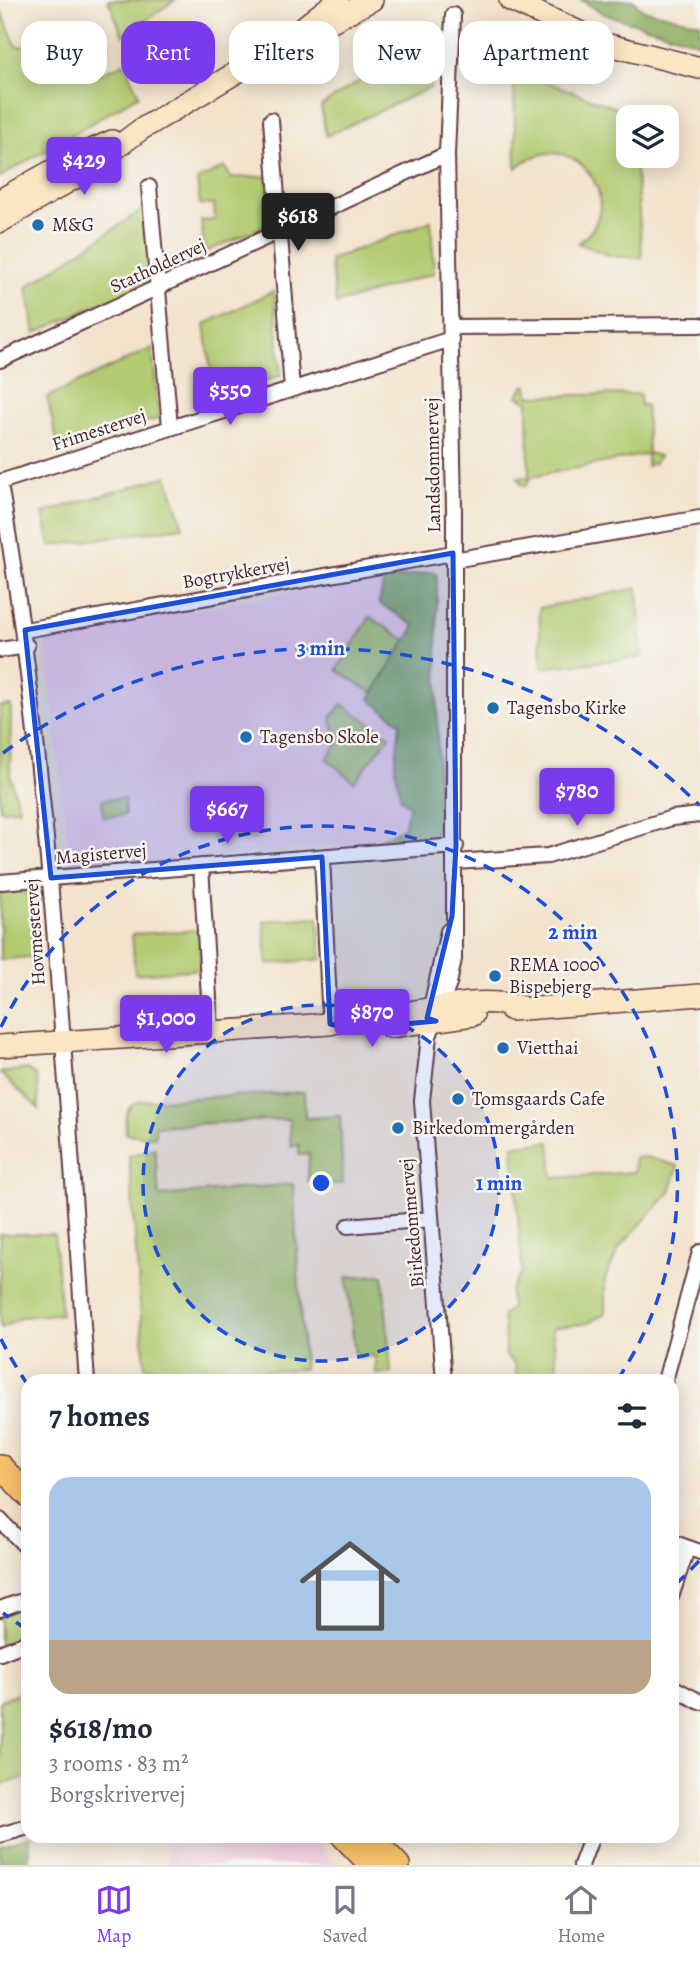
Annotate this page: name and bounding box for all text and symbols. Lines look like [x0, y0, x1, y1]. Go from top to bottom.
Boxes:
chip: Buy [21, 21, 107, 84]
chip: Rent [121, 21, 215, 84]
chip: Filters [229, 21, 339, 84]
chip: New [353, 21, 445, 84]
chip: Apartment [459, 21, 614, 84]
map controls [616, 105, 679, 168]
button: layers [616, 105, 679, 168]
pin: $429 [43, 138, 125, 197]
text: $429 [62, 144, 106, 175]
pin: $618 [257, 194, 339, 253]
text: $618 [278, 200, 318, 231]
place label: M&G [52, 212, 94, 238]
marker: M&G [30, 217, 46, 233]
street label: Statholdervej [106, 232, 210, 300]
pin: $550 [189, 368, 271, 427]
text: $550 [209, 374, 251, 405]
street label: Landsdommervej [419, 397, 447, 533]
street label: Frimestervej [49, 403, 149, 457]
street label: Bogtrykkervej [180, 551, 292, 595]
text: 3 min [297, 634, 345, 662]
place label: Tagensbo Kirke [507, 695, 626, 721]
marker: Tagensbo Kirke [485, 700, 501, 716]
place label: Tagensbo Skole [260, 724, 379, 750]
marker: Tagensbo Skole [238, 729, 254, 745]
pin: $780 [536, 768, 618, 828]
text: $780 [555, 775, 599, 806]
pin: $667 [186, 786, 268, 846]
text: $667 [206, 793, 248, 824]
street label: Magistervej [55, 837, 147, 871]
street label: Hovmestervej [18, 878, 52, 986]
text: 2 min [548, 918, 598, 946]
place label: REMA 1000 Bispebjerg [509, 952, 600, 1000]
marker: REMA 1000 Bispebjerg [487, 968, 503, 984]
pin: $870 [331, 990, 413, 1049]
pin: $1,000 [109, 996, 223, 1055]
text: $870 [350, 996, 394, 1027]
text: $1,000 [136, 1002, 196, 1033]
place label: Vietthai [516, 1035, 579, 1061]
marker: Vietthai [495, 1040, 511, 1056]
place label: Tomsgaards Cafe [472, 1086, 605, 1112]
marker: Tomsgaards Cafe [450, 1091, 466, 1107]
place label: Birkedommergården [412, 1115, 575, 1141]
marker: Birkedommergården [390, 1120, 406, 1136]
street label: Birkedommervej [393, 1157, 431, 1289]
text: 1 min [476, 1169, 523, 1197]
centre of rings [309, 1171, 333, 1195]
text: 7 homes [49, 1396, 150, 1436]
icon: filters [613, 1397, 651, 1435]
icon: home [287, 1523, 413, 1649]
text: $618/mo [49, 1708, 153, 1748]
text: 3 rooms · 83 m² [49, 1748, 189, 1779]
text: Borgskrivervej [49, 1779, 186, 1810]
tab: Map [95, 1881, 133, 1949]
tab: Saved [323, 1881, 368, 1949]
tab: Home [557, 1881, 605, 1949]

